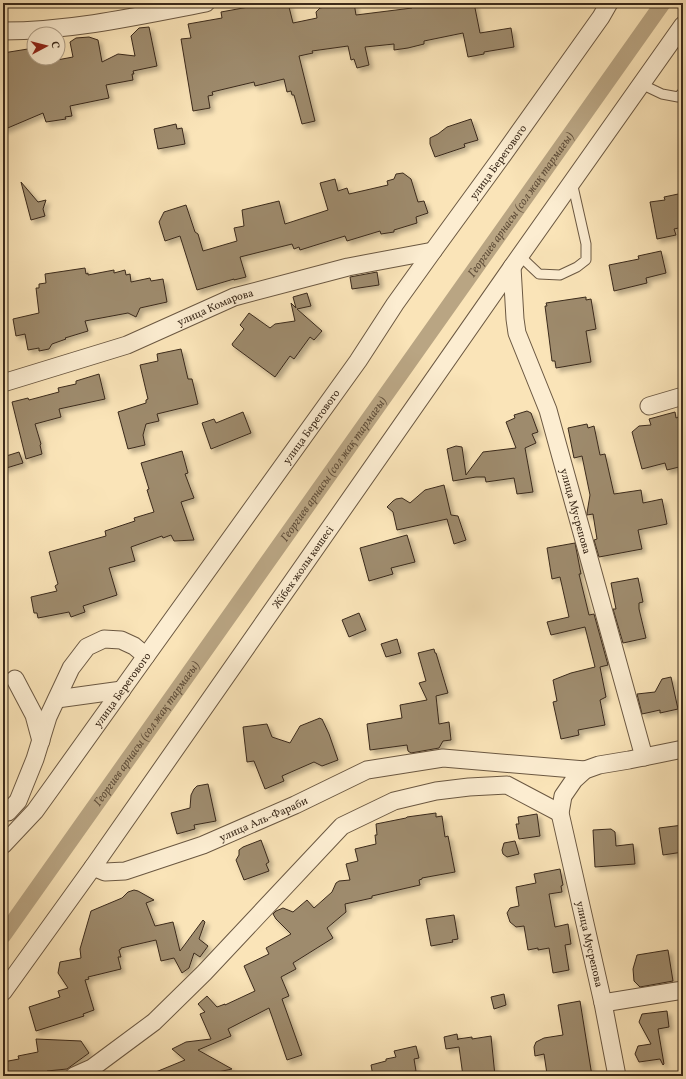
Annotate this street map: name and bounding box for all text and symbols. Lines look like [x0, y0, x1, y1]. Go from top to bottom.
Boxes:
north arrow [26, 26, 66, 66]
text: С [47, 41, 62, 49]
street label: улица Берегового [467, 122, 531, 203]
water label: Георгиев арнасы (сол жақ тармағы) [464, 129, 578, 281]
street label: улица Комарова [175, 286, 256, 330]
street label: улица Берегового [280, 387, 344, 468]
water label: Георгиев арнасы (сол жақ тармағы) [277, 394, 391, 545]
street label: улица Мусрепова [556, 467, 594, 556]
street label: Жібек жолы көшесі [270, 523, 338, 612]
street label: улица Берегового [91, 650, 155, 731]
water label: Георгиев арнасы (сол жақ тармағы) [90, 658, 204, 810]
street label: улица Аль-Фараби [217, 794, 311, 846]
street label: улица Мусрепова [571, 900, 606, 989]

